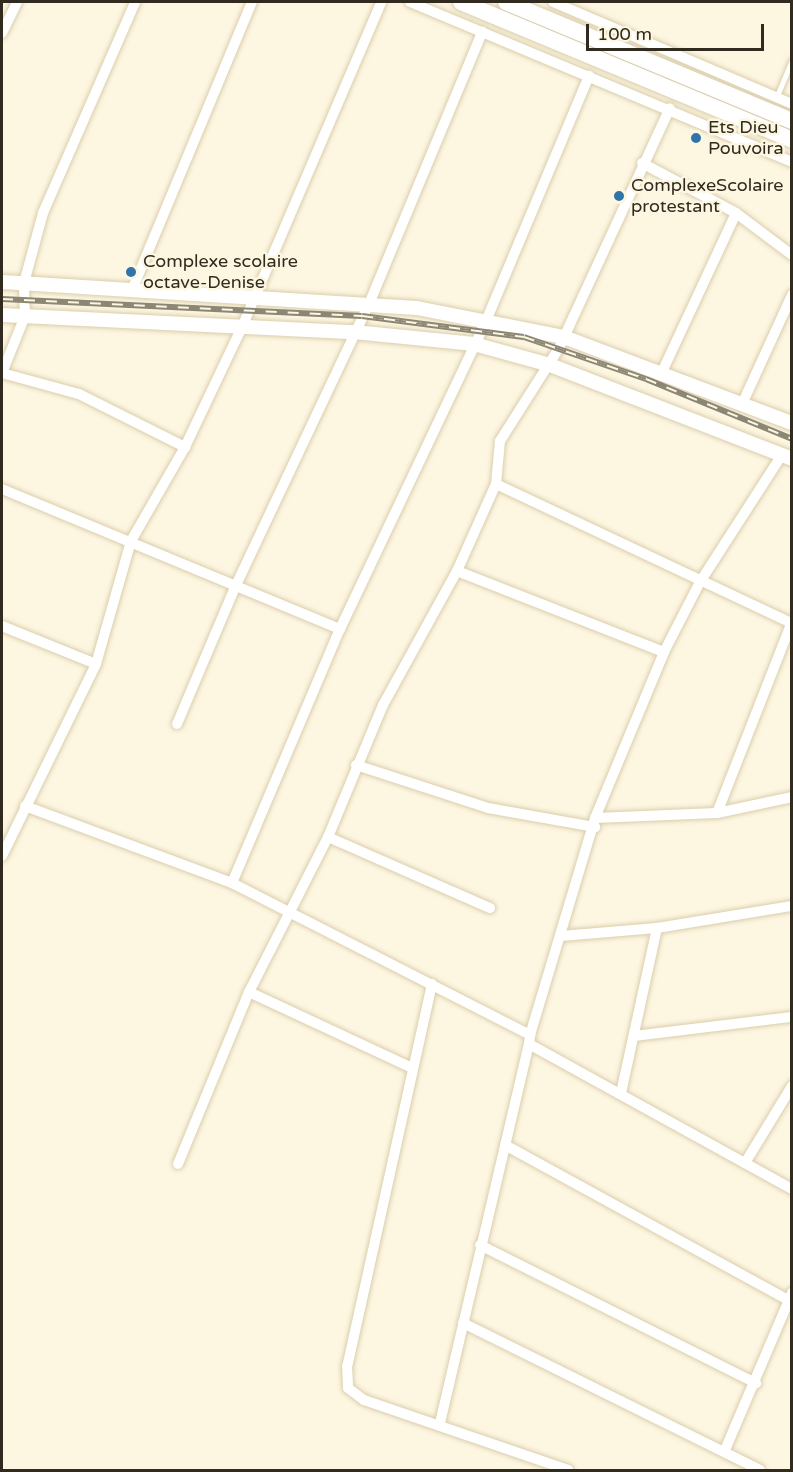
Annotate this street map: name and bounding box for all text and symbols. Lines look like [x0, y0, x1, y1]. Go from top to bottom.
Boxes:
scale bar [589, 12, 768, 50]
text: 100 m [597, 23, 652, 45]
place label: Ets Dieu Pouvoira [708, 117, 784, 160]
marker: Ets Dieu Pouvoira [689, 131, 703, 145]
place label: ComplexeScolaire protestant [631, 175, 784, 218]
marker: ComplexeScolaire protestant [612, 189, 626, 203]
place label: Complexe scolaire octave-Denise [143, 251, 298, 294]
marker: Complexe scolaire octave-Denise [124, 265, 138, 279]

